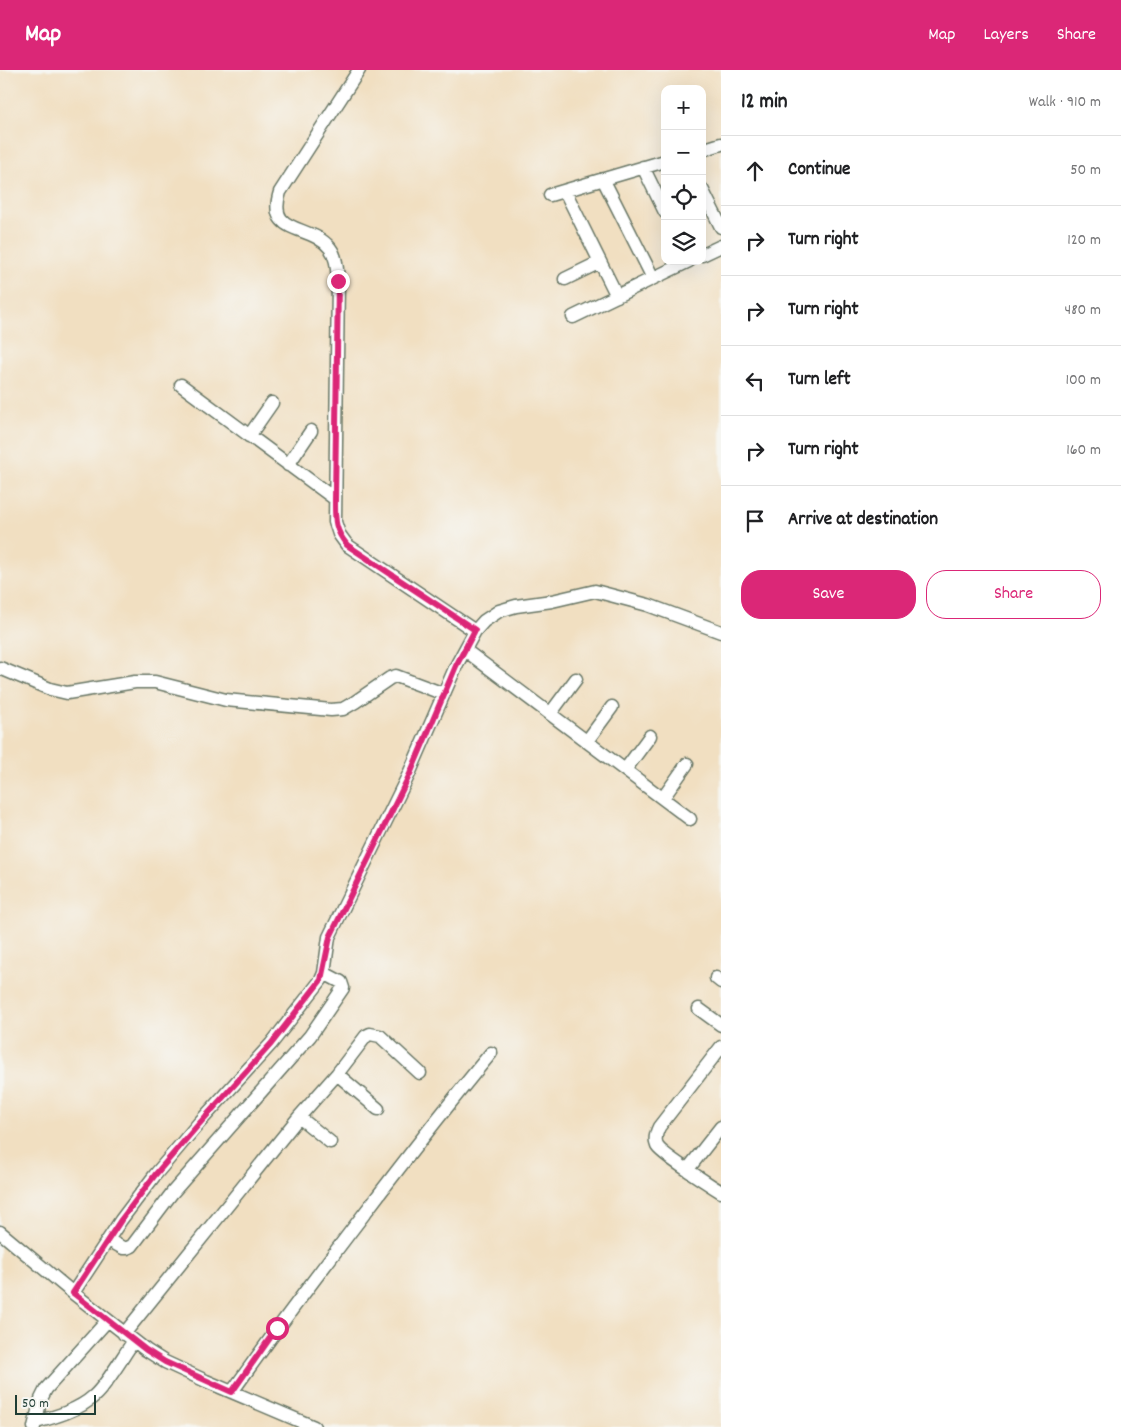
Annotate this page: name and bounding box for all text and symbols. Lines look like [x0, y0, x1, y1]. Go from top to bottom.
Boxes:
text: Map [25, 18, 61, 52]
text: Map [928, 23, 955, 48]
text: Layers [983, 23, 1029, 48]
text: Share [1057, 23, 1096, 48]
map controls [661, 85, 706, 265]
button: + [661, 85, 706, 130]
text: 12 min [741, 88, 788, 118]
text: Walk · 910 m [1029, 91, 1101, 114]
button: − [661, 130, 706, 175]
icon: ahead [741, 157, 769, 185]
text: Continue [788, 157, 850, 184]
text: 50 m [1070, 159, 1101, 182]
button: locate [661, 175, 706, 220]
button: layers [661, 220, 706, 265]
icon: right [741, 227, 769, 255]
text: Turn right [788, 227, 859, 254]
text: 120 m [1067, 229, 1101, 252]
route end [327, 270, 350, 293]
icon: right [741, 297, 769, 325]
text: Turn right [788, 297, 859, 324]
text: 480 m [1065, 299, 1101, 322]
icon: left [741, 367, 769, 395]
text: Turn left [788, 367, 851, 394]
text: 100 m [1065, 369, 1101, 392]
icon: right [741, 437, 769, 465]
text: Turn right [788, 437, 859, 464]
text: 160 m [1066, 439, 1101, 462]
icon: arrive [741, 507, 769, 535]
text: Arrive at destination [788, 507, 938, 534]
button: Save [741, 570, 916, 619]
button: Share [926, 570, 1101, 619]
route start [266, 1317, 289, 1340]
scale bar [15, 1392, 96, 1415]
text: 50 m [22, 1394, 49, 1414]

